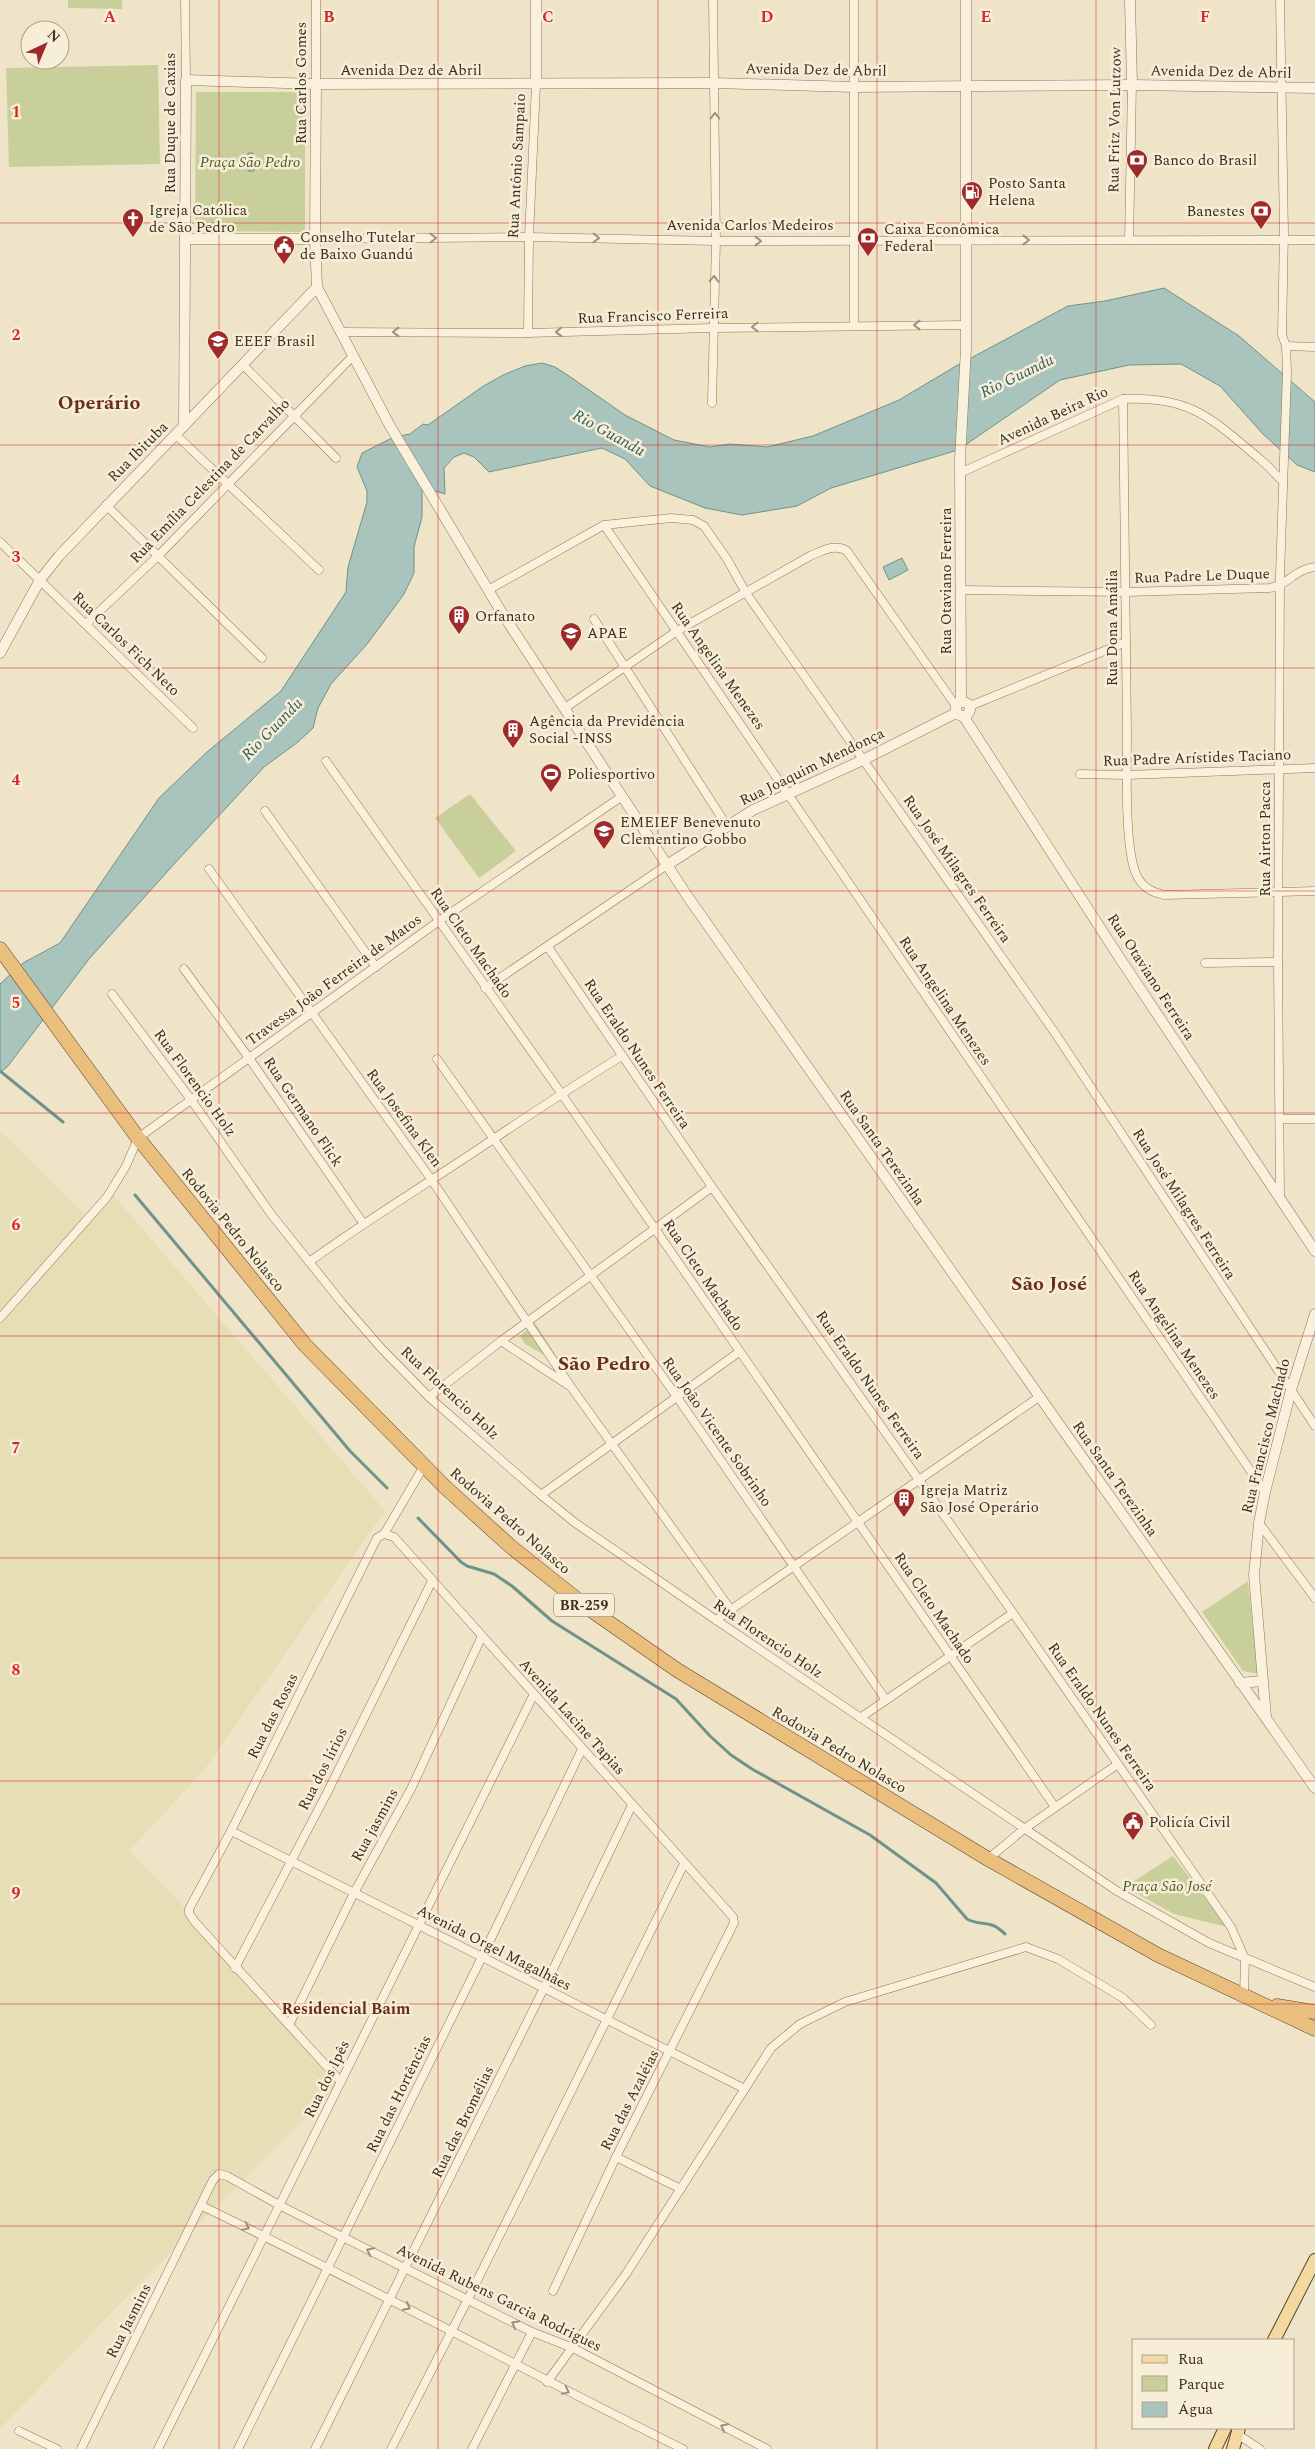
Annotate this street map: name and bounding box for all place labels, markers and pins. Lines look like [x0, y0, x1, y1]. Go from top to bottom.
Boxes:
bank icon: Banco do Brasil [1125, 148, 1149, 179]
place label: Banco do Brasil [1153, 149, 1257, 172]
place label: Posto Santa Helena [988, 172, 1067, 212]
fuel station icon: Posto Santa Helena [960, 180, 984, 211]
place label: Igreja Católica de São Pedro [149, 199, 248, 239]
bank icon: Banestes [1249, 199, 1273, 230]
place label: Banestes [1186, 200, 1245, 223]
church icon: Igreja Católica de São Pedro [121, 207, 145, 238]
place label: Caixa Econômica Federal [884, 218, 1000, 258]
place label: Conselho Tutelar de Baixo Guandú [300, 226, 415, 266]
bank icon: Caixa Econômica Federal [856, 226, 880, 257]
public building icon: Conselho Tutelar de Baixo Guandú [272, 234, 296, 265]
school or university icon: EEEF Brasil [206, 329, 230, 360]
place label: EEEF Brasil [234, 330, 315, 353]
building icon: Orfanato [447, 604, 471, 635]
place label: Orfanato [475, 605, 535, 628]
school or university icon: APAE [559, 621, 583, 652]
place label: APAE [587, 622, 628, 645]
place label: Agência da Previdência Social -INSS [529, 710, 685, 750]
building icon: Agência da Previdência Social -INSS [501, 718, 525, 749]
sports icon: Poliesportivo [539, 762, 563, 793]
place label: Poliesportivo [567, 763, 655, 786]
place label: EMEIEF Benevenuto Clementino Gobbo [620, 811, 761, 851]
school or university icon: EMEIEF Benevenuto Clementino Gobbo [592, 819, 616, 850]
place label: Igreja Matriz São José Operário [920, 1479, 1039, 1519]
building icon: Igreja Matriz São José Operário [892, 1487, 916, 1518]
public building icon: Policía Civil [1121, 1810, 1145, 1841]
place label: Policía Civil [1149, 1811, 1230, 1834]

